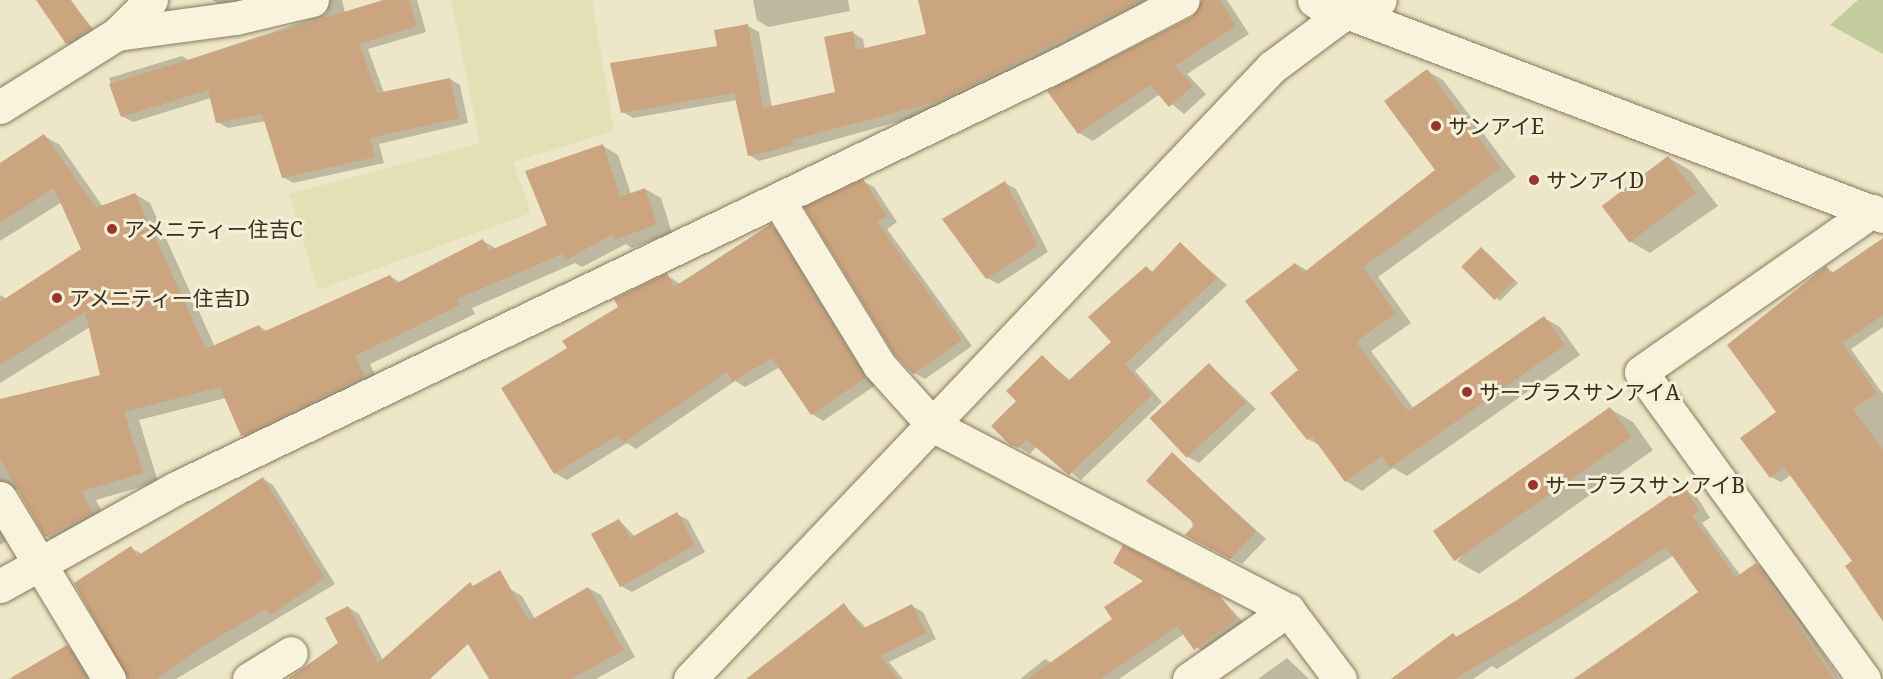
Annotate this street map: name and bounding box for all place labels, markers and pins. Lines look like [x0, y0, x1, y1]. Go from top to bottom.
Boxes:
place label: サンアイE [1448, 113, 1545, 139]
marker: サンアイE [1429, 119, 1443, 133]
place label: サンアイD [1546, 167, 1645, 193]
marker: サンアイD [1527, 173, 1541, 187]
place label: アメニティー住吉C [124, 216, 305, 242]
marker: アメニティー住吉C [105, 222, 119, 236]
place label: アメニティー住吉D [69, 285, 252, 311]
marker: アメニティー住吉D [50, 291, 64, 305]
place label: サープラスサンアイA [1479, 379, 1683, 405]
marker: サープラスサンアイA [1460, 385, 1474, 399]
place label: サープラスサンアイB [1545, 472, 1748, 498]
marker: サープラスサンアイB [1526, 478, 1540, 492]

